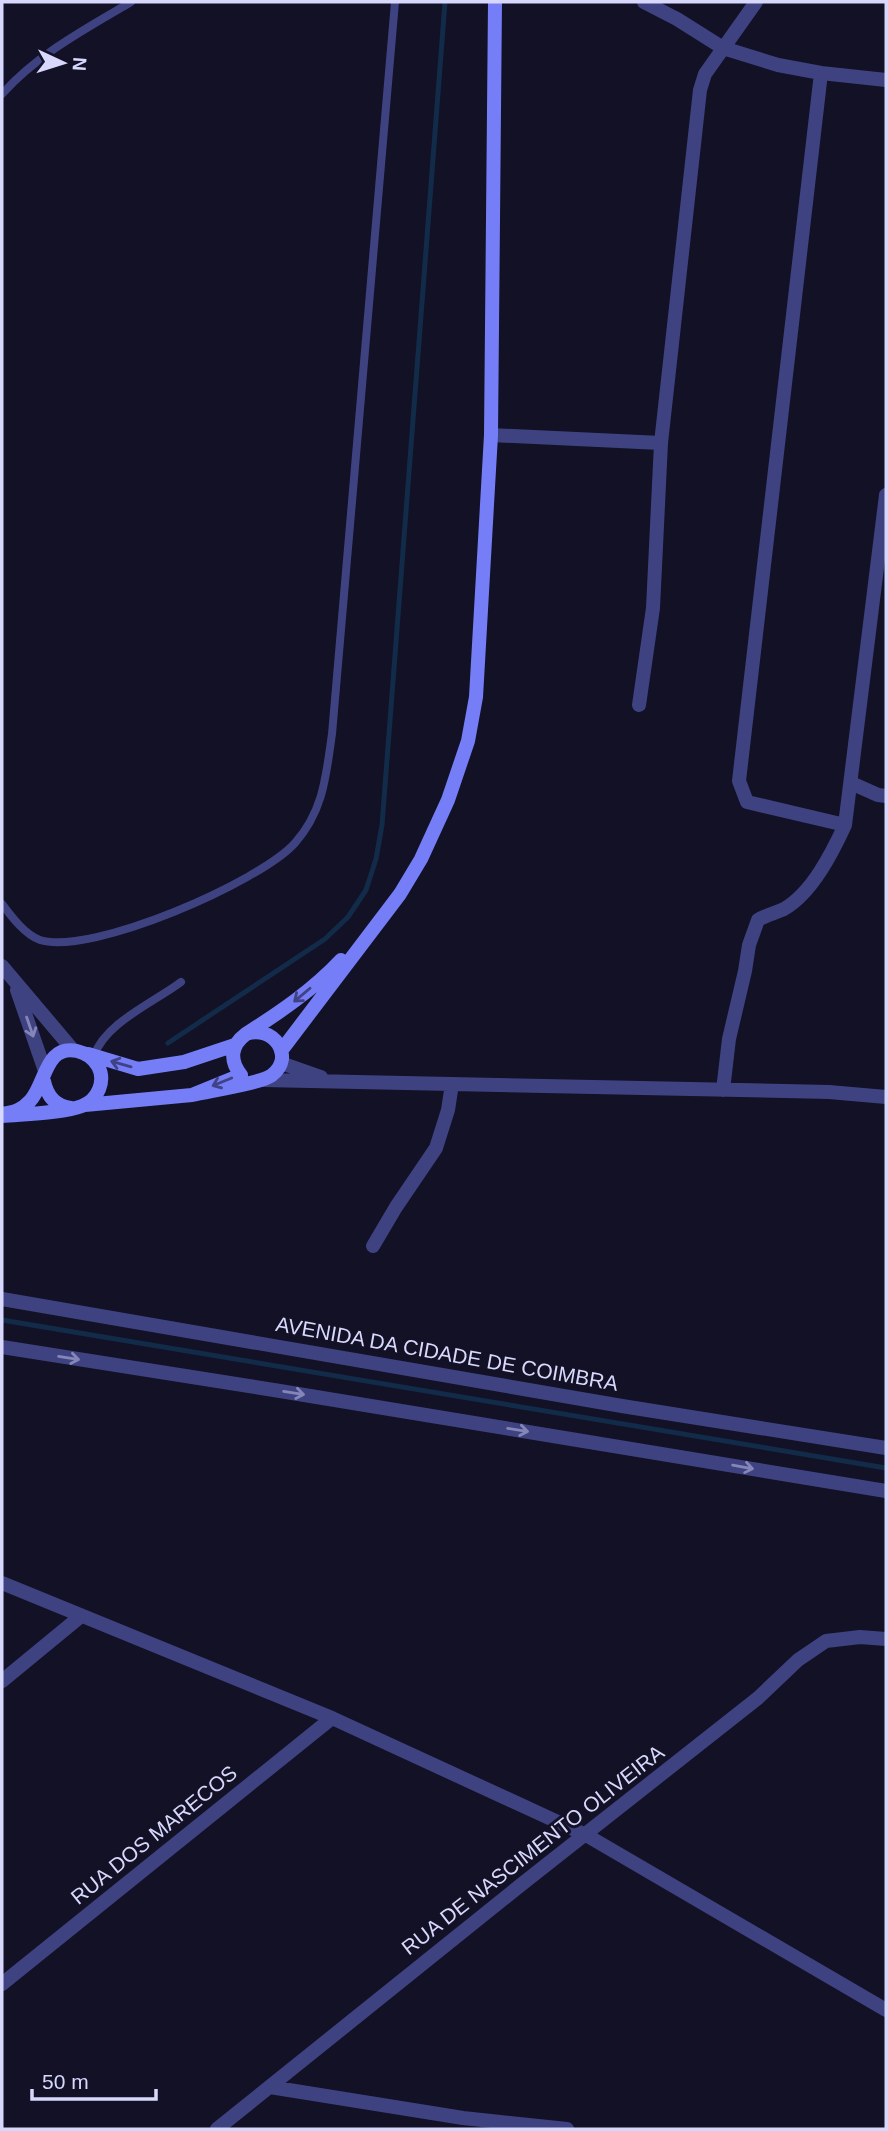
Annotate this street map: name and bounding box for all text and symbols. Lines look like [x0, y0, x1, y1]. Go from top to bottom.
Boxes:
north arrow [28, 28, 98, 98]
text: N [69, 57, 90, 72]
one-way arrow [293, 987, 311, 1003]
one-way arrow [25, 1015, 37, 1037]
one-way arrow [111, 1057, 133, 1070]
one-way arrow [212, 1077, 233, 1090]
street label: AVENIDA DA CIDADE DE COIMBRA [274, 1312, 620, 1395]
one-way arrow [57, 1352, 80, 1365]
one-way arrow [282, 1387, 305, 1400]
one-way arrow [507, 1424, 529, 1437]
one-way arrow [731, 1461, 754, 1474]
street label: RUA DE NASCIMENTO OLIVEIRA [397, 1740, 668, 1959]
street label: RUA DOS MARECOS [66, 1761, 241, 1909]
scale bar [32, 2058, 156, 2102]
text: 50 m [42, 2070, 89, 2093]

